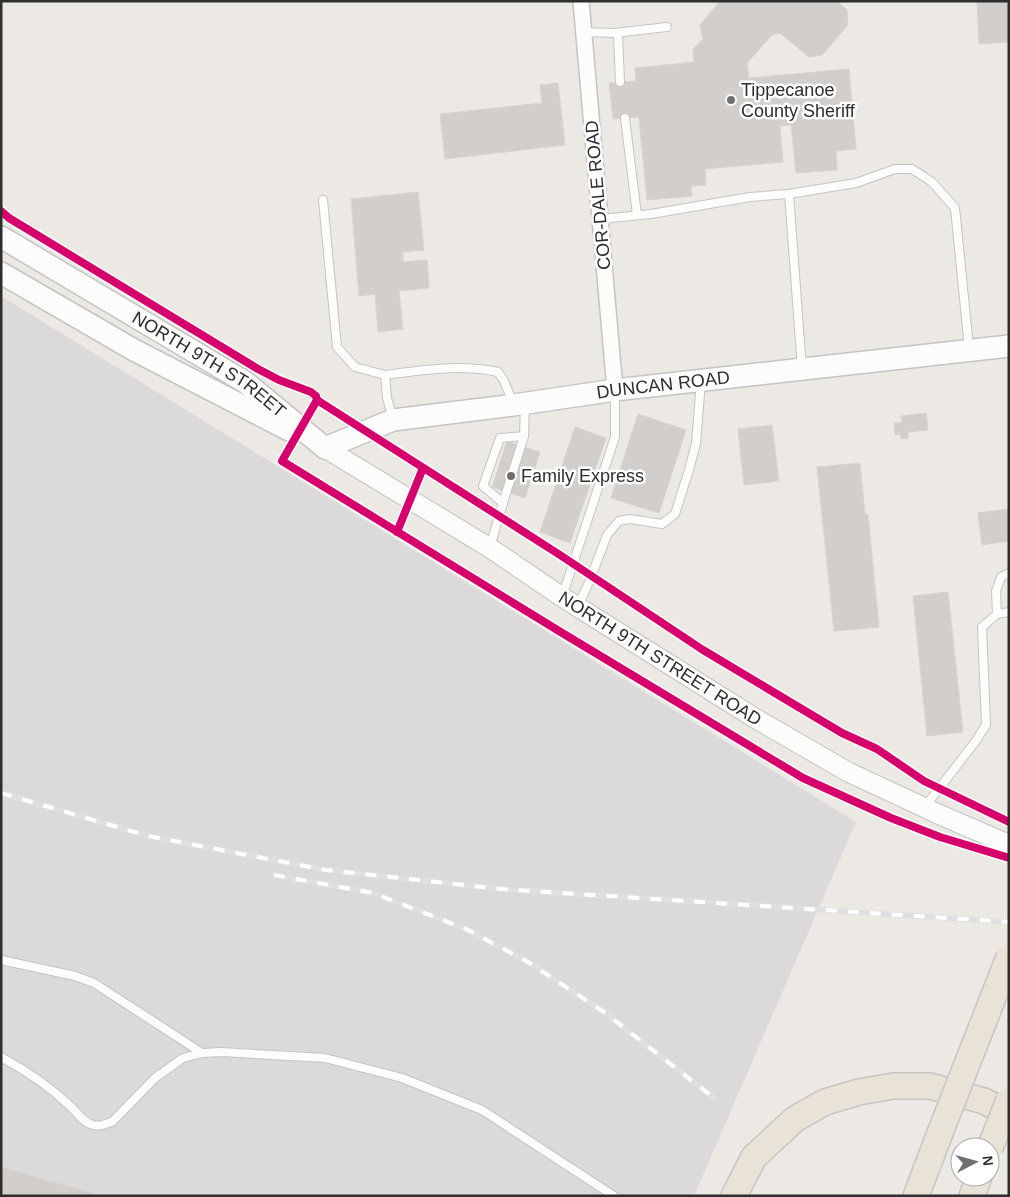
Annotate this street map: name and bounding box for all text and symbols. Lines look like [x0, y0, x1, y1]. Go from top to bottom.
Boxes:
place label: Tippecanoe County Sheriff [741, 80, 856, 121]
marker: Tippecanoe County Sheriff [725, 94, 737, 106]
street label: COR-DALE ROAD [582, 119, 614, 271]
street label: NORTH 9TH STREET [129, 307, 290, 421]
street label: DUNCAN ROAD [595, 367, 731, 403]
place label: Family Express [521, 466, 644, 486]
marker: Family Express [505, 470, 517, 482]
street label: NORTH 9TH STREET ROAD [555, 588, 765, 730]
north arrow [950, 1137, 1000, 1187]
text: N [979, 1155, 996, 1167]

